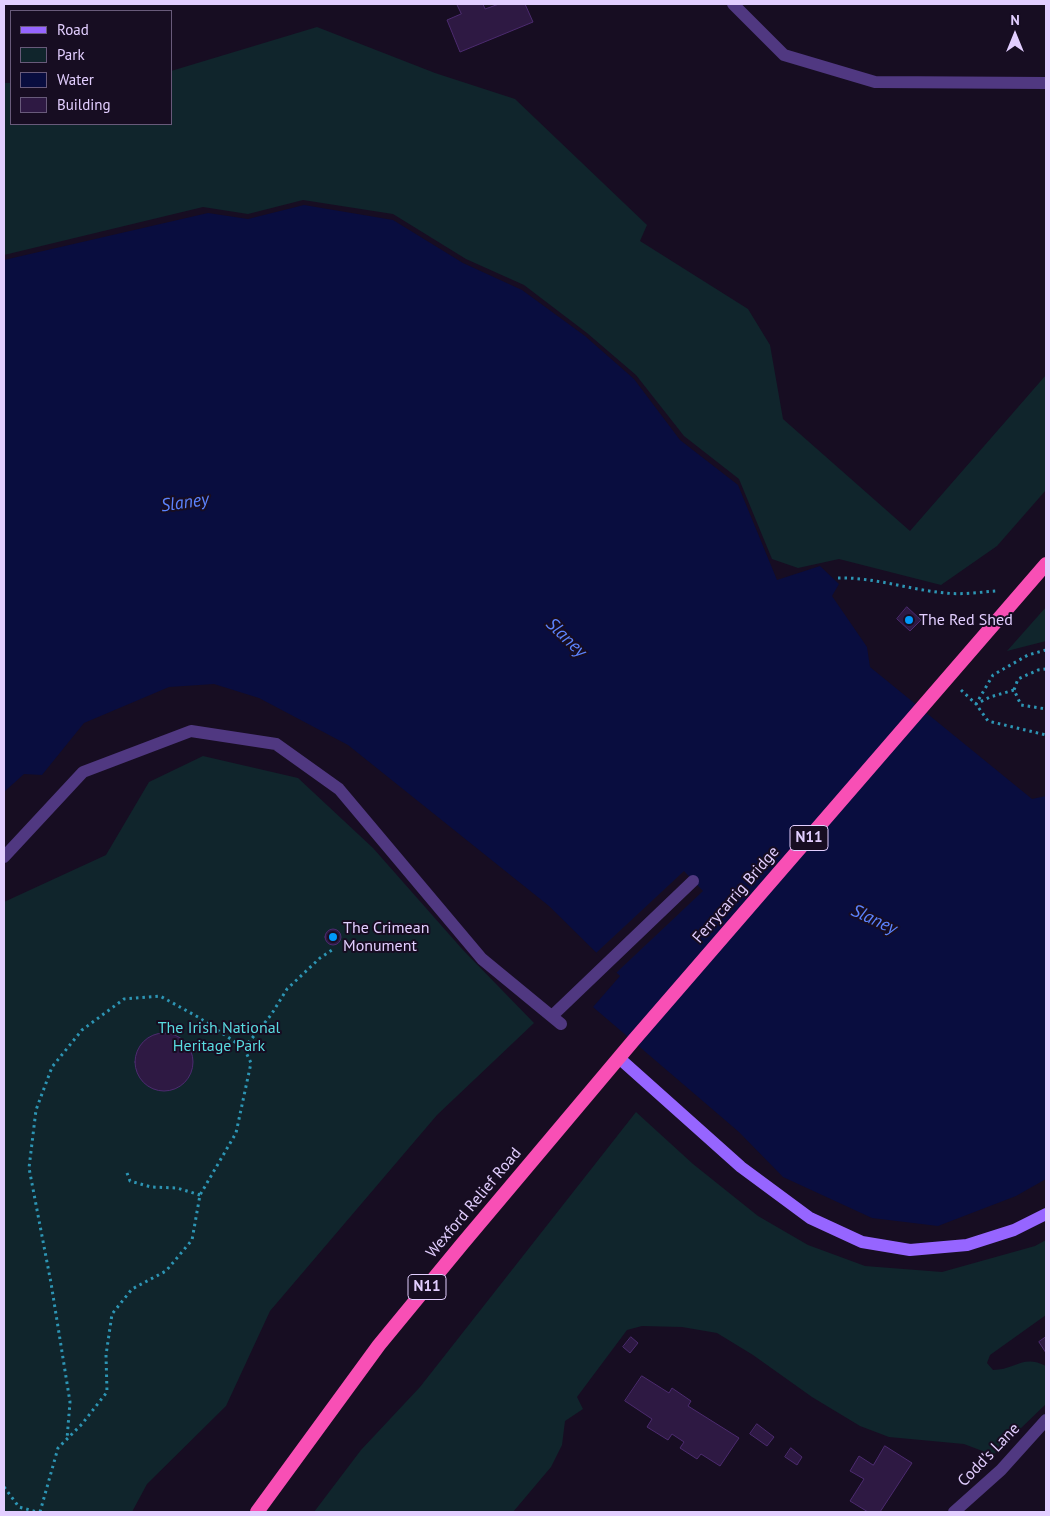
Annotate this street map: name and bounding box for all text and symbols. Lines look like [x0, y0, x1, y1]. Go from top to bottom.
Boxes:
legend [10, 10, 172, 125]
north arrow [990, 10, 1040, 60]
text: N [1010, 11, 1020, 29]
text: Road [57, 20, 89, 39]
text: Park [57, 45, 85, 64]
text: Water [57, 70, 94, 89]
text: Building [57, 95, 111, 114]
water label: Slaney [160, 489, 210, 517]
place label: The Red Shed [919, 610, 1013, 630]
water label: Slaney [541, 613, 591, 663]
marker: The Red Shed [903, 614, 915, 626]
road number: N11 [790, 826, 828, 850]
street label: Ferrycarrig Bridge [689, 843, 783, 947]
water label: Slaney [848, 900, 900, 940]
place label: The Crimean Monument [343, 918, 429, 956]
marker: The Crimean Monument [327, 931, 339, 943]
park label: The Irish National Heritage Park [158, 1018, 280, 1056]
street label: Wexford Relief Road [422, 1144, 526, 1262]
road number: N11 [408, 1274, 446, 1300]
street label: Codd's Lane [954, 1419, 1024, 1491]

